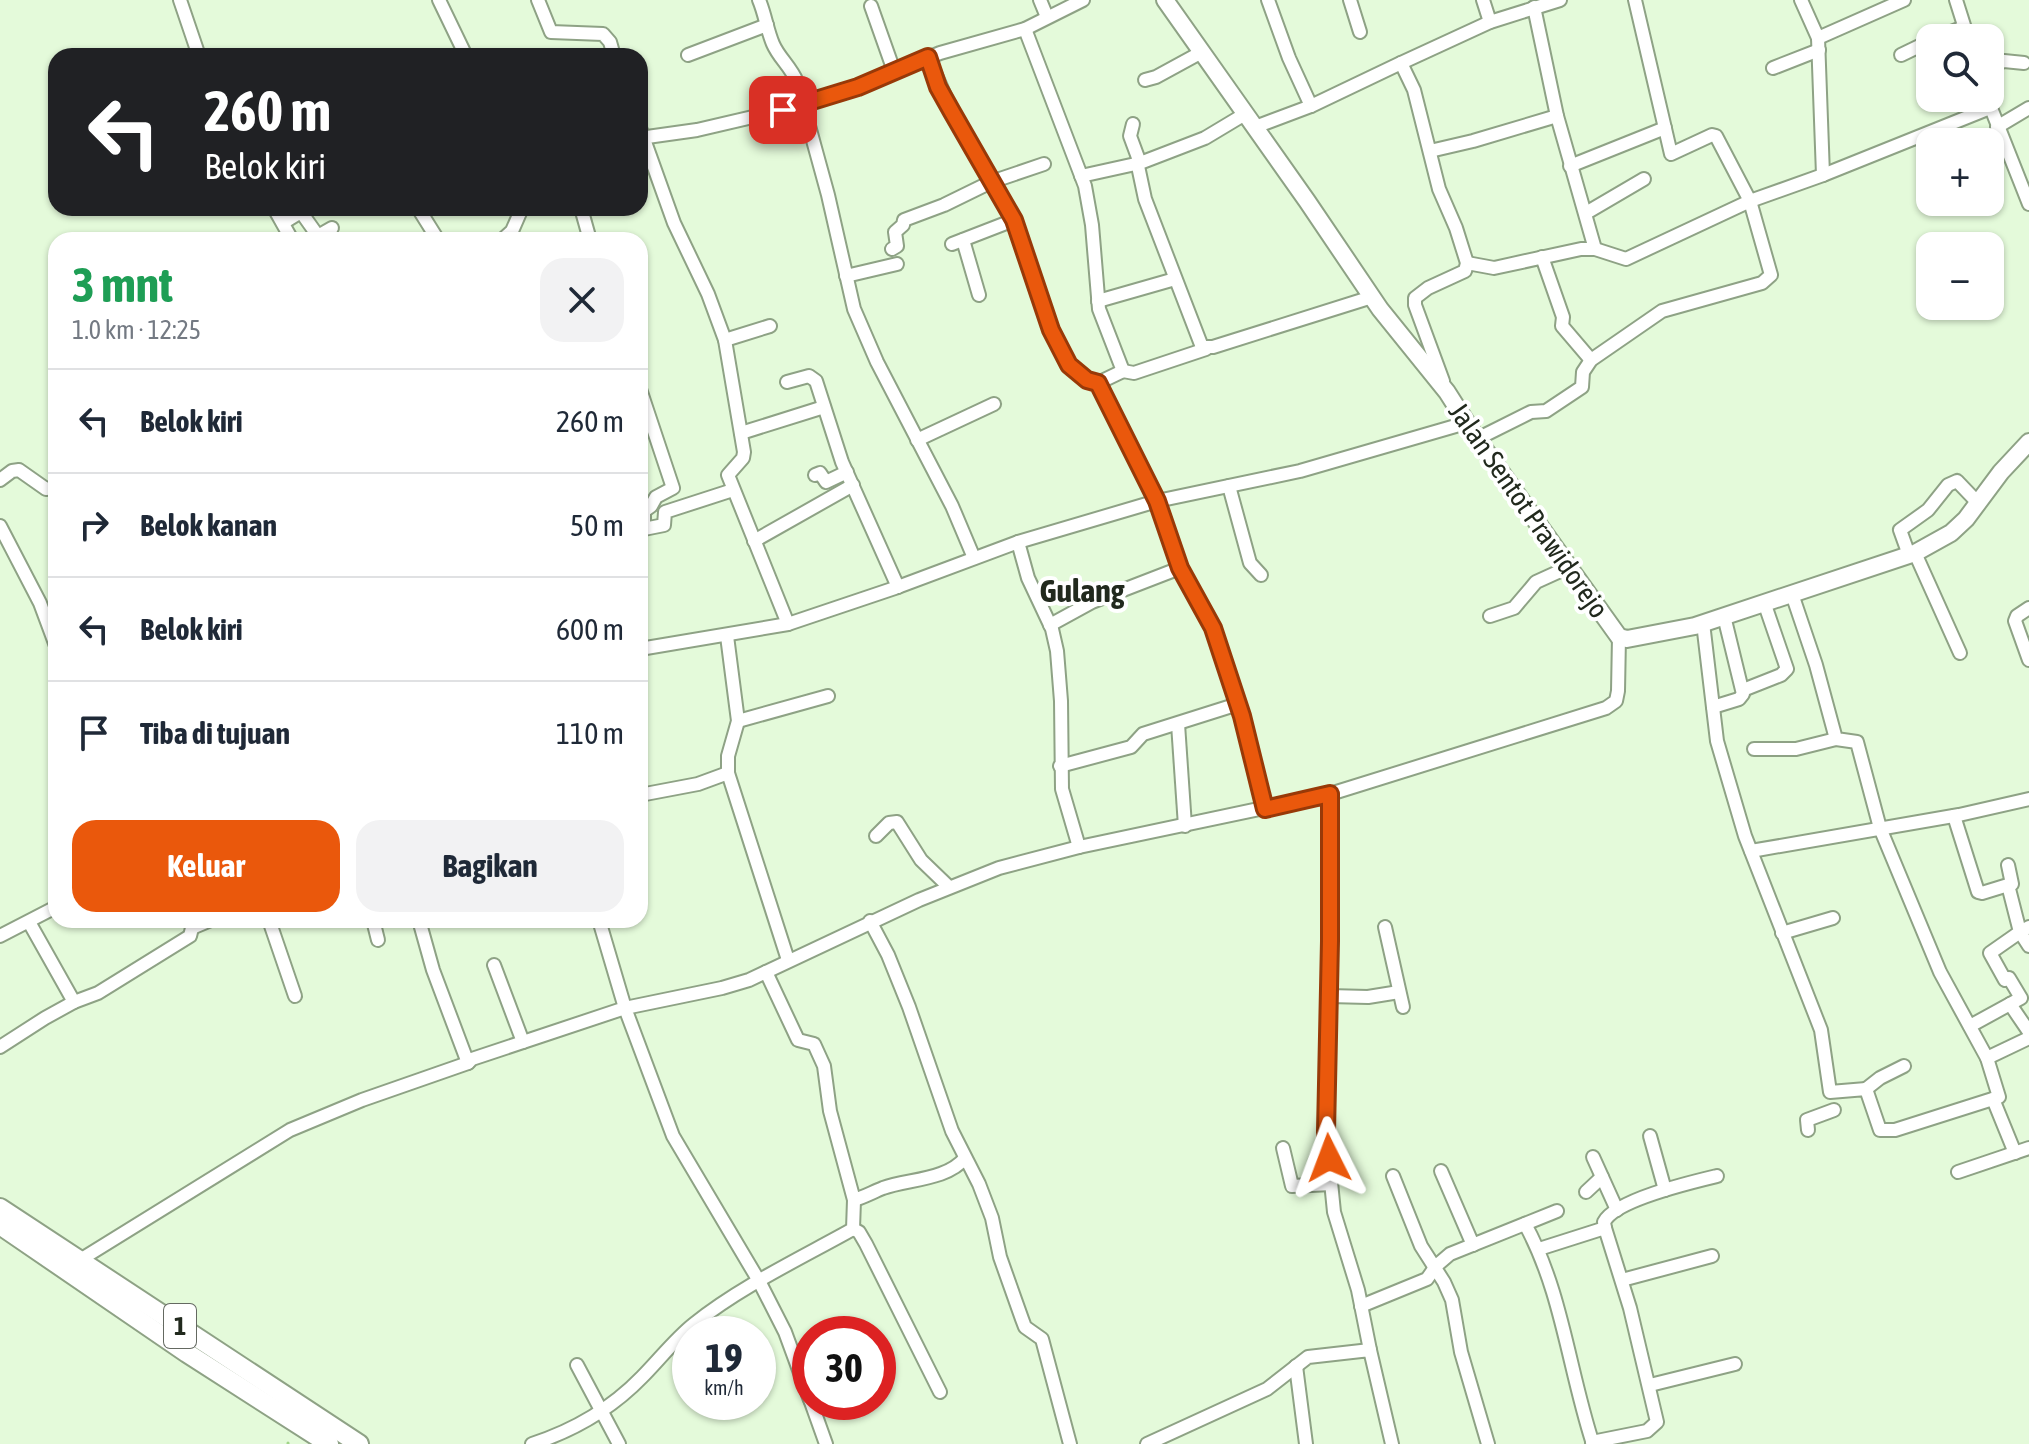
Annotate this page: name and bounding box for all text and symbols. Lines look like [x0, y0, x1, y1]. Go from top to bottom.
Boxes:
map controls [1916, 24, 2004, 320]
button: search [1916, 24, 2004, 112]
pin [749, 76, 817, 144]
text: 260 m [204, 79, 331, 143]
icon: left [72, 80, 176, 184]
icon: arrive [761, 88, 805, 132]
button: + [1916, 128, 2004, 216]
text: Belok kiri [204, 145, 326, 187]
button: − [1916, 232, 2004, 320]
text: 3 mnt [72, 257, 173, 312]
button: close [540, 258, 624, 342]
text: 1.0 km · 12:25 [72, 315, 201, 345]
street label: Jalan Sentot Prawidorejo [1443, 396, 1615, 624]
icon: left [72, 399, 116, 443]
text: Belok kiri [140, 404, 243, 438]
text: 260 m [556, 404, 624, 438]
icon: right [72, 503, 116, 547]
text: Belok kanan [140, 508, 277, 542]
text: 50 m [570, 508, 624, 542]
district label: Gulang [1039, 572, 1125, 609]
icon: left [72, 607, 116, 651]
text: Belok kiri [140, 612, 243, 646]
text: 600 m [556, 612, 624, 646]
icon: arrive [72, 711, 116, 755]
text: Tiba di tujuan [140, 716, 290, 750]
text: 110 m [556, 716, 624, 750]
button: Keluar [72, 820, 340, 912]
button: Bagikan [356, 820, 624, 912]
position arrow [1287, 1116, 1371, 1200]
road number: 1 [164, 1304, 196, 1348]
speed limit sign: 30 [792, 1316, 896, 1420]
text: 19 [705, 1335, 743, 1380]
text: km/h [704, 1376, 744, 1399]

